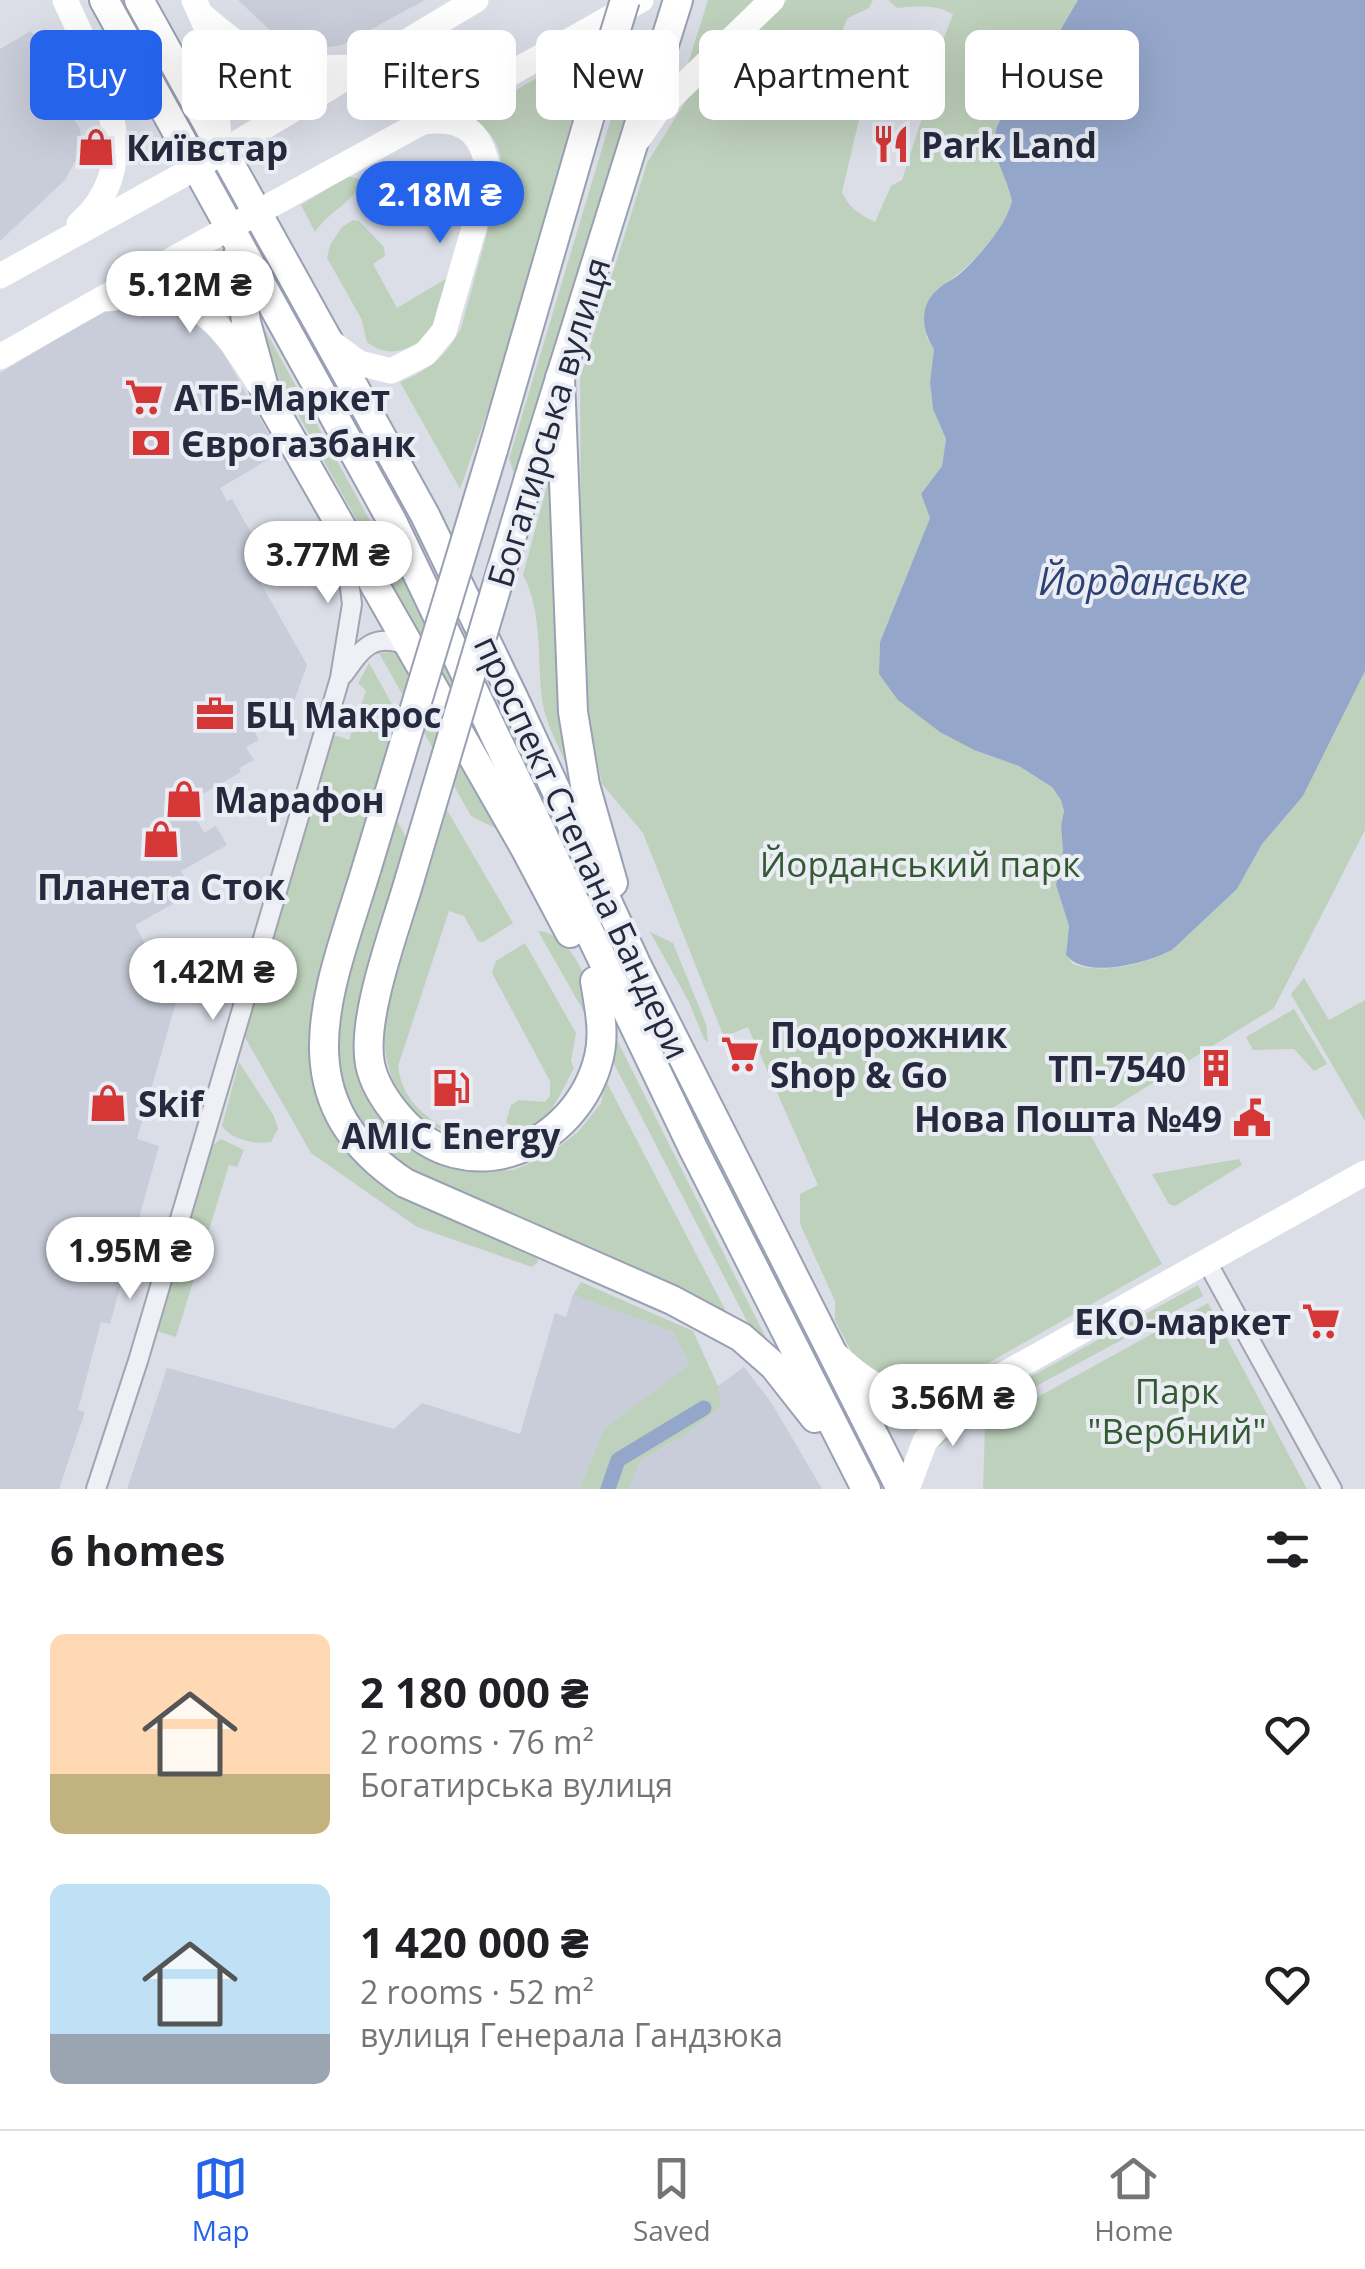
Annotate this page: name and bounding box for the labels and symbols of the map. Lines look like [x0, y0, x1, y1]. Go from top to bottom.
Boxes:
place label: Park Land [921, 121, 1097, 168]
restaurant icon: Park Land [870, 123, 912, 165]
place label: Київстар [126, 124, 288, 171]
shop icon: Київстар [75, 126, 117, 168]
pin: 2.18M ₴ [348, 161, 532, 246]
pin: 5.12M ₴ [98, 251, 282, 336]
street label: Богатирська вулиця [475, 251, 621, 593]
place label: АТБ-Маркет [174, 374, 390, 421]
supermarket icon: АТБ-Маркет [123, 376, 165, 418]
place label: Єврогазбанк [181, 420, 416, 467]
bank icon: Єврогазбанк [130, 422, 172, 464]
pin: 3.77M ₴ [236, 521, 420, 606]
water label: Йорданське [1038, 554, 1248, 606]
street label: проспект Степана Бандери [464, 628, 702, 1066]
place label: БЦ Макрос [245, 691, 441, 738]
office icon: БЦ Макрос [194, 693, 236, 735]
place label: Марафон [214, 776, 385, 823]
shop icon: Марафон [163, 778, 205, 820]
shop icon: Планета Сток [140, 818, 182, 860]
park label: Йорданський парк [760, 840, 1080, 887]
place label: Планета Сток [37, 863, 285, 910]
pin: 1.42M ₴ [121, 938, 305, 1023]
place label: Подорожник Shop & Go [770, 1011, 1007, 1098]
supermarket icon: Подорожник Shop & Go [719, 1033, 761, 1075]
place label: ТП-7540 [1048, 1045, 1186, 1092]
building icon: ТП-7540 [1195, 1047, 1237, 1089]
fuel station icon: AMIC Energy [430, 1067, 472, 1109]
place label: Skif [138, 1080, 206, 1127]
shop icon: Skif [87, 1082, 129, 1124]
place label: Нова Пошта №49 [914, 1095, 1222, 1142]
public building icon: Нова Пошта №49 [1231, 1097, 1273, 1139]
place label: AMIC Energy [342, 1112, 561, 1159]
pin: 1.95M ₴ [38, 1217, 222, 1302]
place label: ЕКО-маркет [1074, 1298, 1291, 1345]
supermarket icon: ЕКО-маркет [1300, 1300, 1342, 1342]
pin: 3.56M ₴ [861, 1364, 1045, 1449]
park label: Парк "Вербний" [1087, 1367, 1267, 1454]

